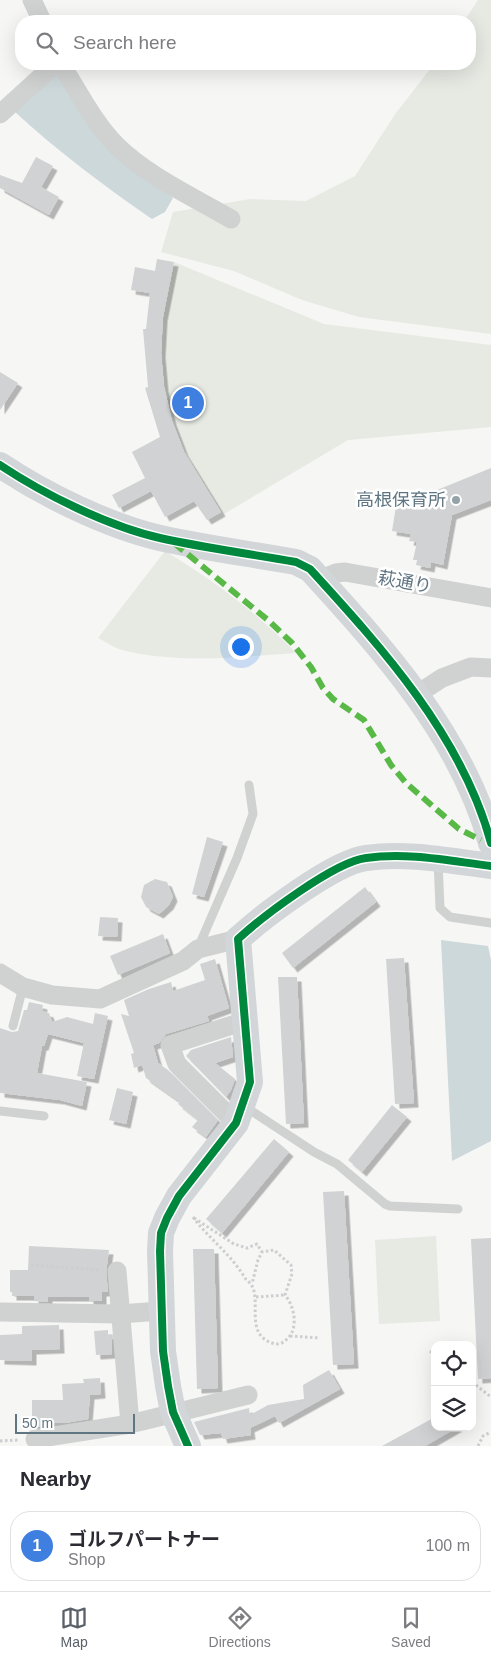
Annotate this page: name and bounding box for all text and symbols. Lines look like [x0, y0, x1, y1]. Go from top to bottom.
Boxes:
search box [15, 15, 476, 70]
icon: search [33, 29, 61, 57]
text: Search here [73, 32, 177, 53]
pin: 1 [172, 384, 204, 422]
place label: 高根保育所 [356, 490, 446, 510]
marker: 高根保育所 [450, 494, 462, 506]
street label: 萩通り [377, 567, 433, 597]
your location [228, 634, 254, 660]
map controls [431, 1341, 476, 1431]
button: locate [431, 1341, 476, 1386]
button: layers [431, 1386, 476, 1431]
scale bar [15, 1411, 135, 1434]
text: 50 m [22, 1415, 53, 1431]
text: Nearby [20, 1467, 91, 1490]
text: ゴルフパートナー [68, 1529, 220, 1550]
text: 1 [33, 1537, 41, 1554]
text: 100 m [426, 1537, 470, 1554]
text: Shop [68, 1551, 105, 1568]
tab: Map [60, 1604, 88, 1650]
tab: Directions [209, 1604, 271, 1650]
tab: Saved [391, 1604, 431, 1650]

